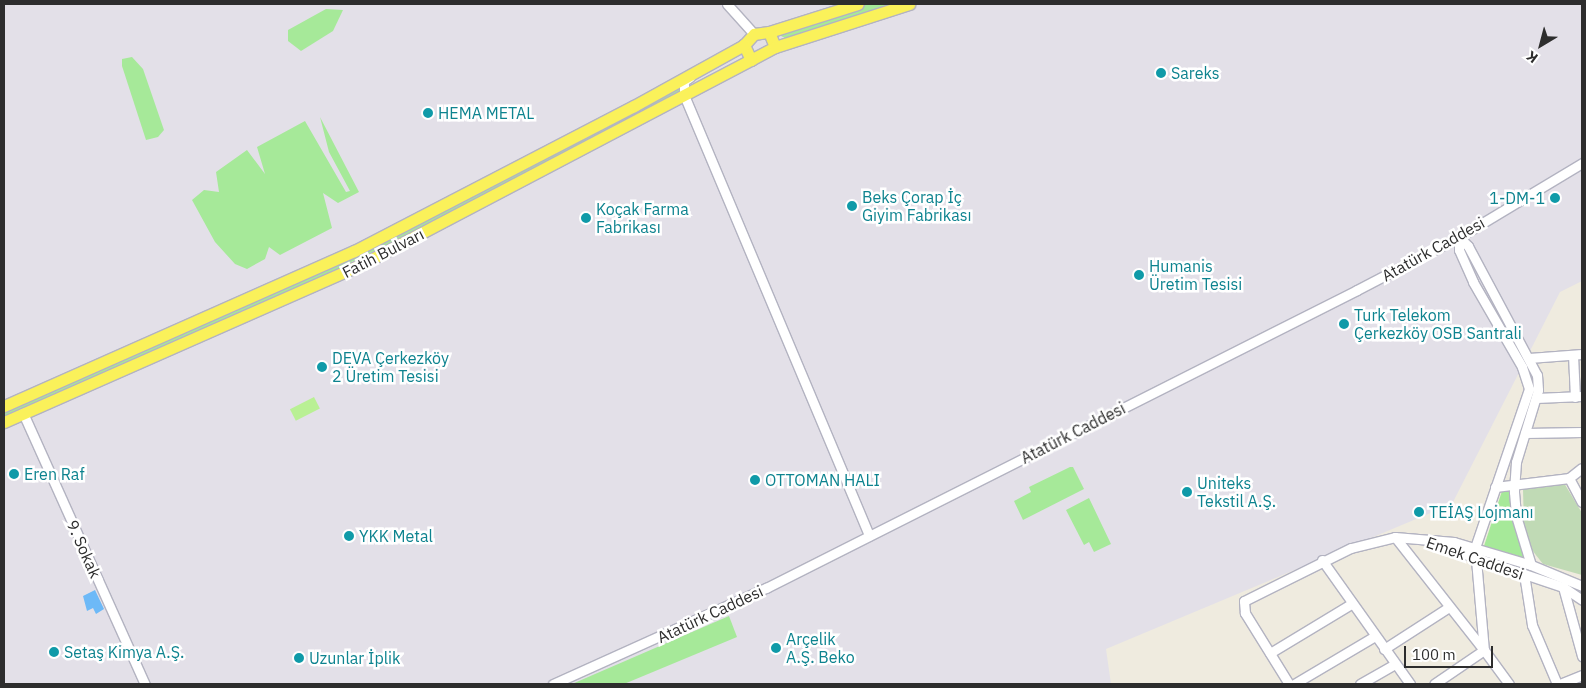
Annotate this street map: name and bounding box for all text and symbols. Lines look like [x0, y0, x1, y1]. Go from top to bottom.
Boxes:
north arrow [1516, 20, 1566, 70]
text: K [1523, 47, 1541, 67]
place label: Sareks [1171, 63, 1219, 83]
marker: Sareks [1155, 67, 1167, 79]
place label: HEMA METAL [438, 103, 534, 123]
marker: HEMA METAL [422, 107, 434, 119]
place label: Beks Çorap İç Giyim Fabrikası [862, 187, 972, 225]
place label: 1-DM-1 [1489, 188, 1545, 208]
marker: 1-DM-1 [1549, 192, 1561, 204]
place label: Koçak Farma Fabrikası [596, 199, 689, 237]
marker: Beks Çorap İç Giyim Fabrikası [846, 200, 858, 212]
marker: Koçak Farma Fabrikası [580, 212, 592, 224]
street label: Atatürk Caddesi [1378, 213, 1488, 285]
street label: Fatih Bulvarı [339, 224, 427, 282]
place label: Humanis Üretim Tesisi [1149, 256, 1242, 294]
marker: Humanis Üretim Tesisi [1133, 269, 1145, 281]
place label: Turk Telekom Çerkezköy OSB Santrali [1354, 305, 1522, 343]
marker: Turk Telekom Çerkezköy OSB Santrali [1338, 318, 1350, 330]
place label: DEVA Çerkezköy 2 Üretim Tesisi [332, 348, 449, 386]
marker: DEVA Çerkezköy 2 Üretim Tesisi [316, 361, 328, 373]
street label: Atatürk Caddesi [1018, 398, 1128, 468]
place label: Eren Raf [24, 464, 85, 484]
marker: Eren Raf [8, 468, 20, 480]
place label: OTTOMAN HALI [765, 470, 880, 490]
place label: Uniteks Tekstil A.Ş. [1197, 473, 1276, 511]
marker: OTTOMAN HALI [749, 474, 761, 486]
marker: Uniteks Tekstil A.Ş. [1181, 486, 1193, 498]
place label: TEİAŞ Lojmanı [1429, 502, 1534, 522]
marker: TEİAŞ Lojmanı [1413, 506, 1425, 518]
street label: 9. Sokak [63, 517, 105, 581]
place label: YKK Metal [359, 526, 433, 546]
marker: YKK Metal [343, 530, 355, 542]
street label: Emek Caddesi [1424, 532, 1526, 584]
street label: Atatürk Caddesi [654, 581, 766, 647]
place label: Arçelik A.Ş. Beko [786, 629, 855, 667]
scale bar [1406, 636, 1495, 668]
place label: Setaş Kimya A.Ş. [64, 642, 184, 662]
marker: Arçelik A.Ş. Beko [770, 642, 782, 654]
text: 100 m [1412, 645, 1456, 664]
marker: Setaş Kimya A.Ş. [48, 646, 60, 658]
place label: Uzunlar İplik [309, 648, 400, 668]
marker: Uzunlar İplik [293, 652, 305, 664]

